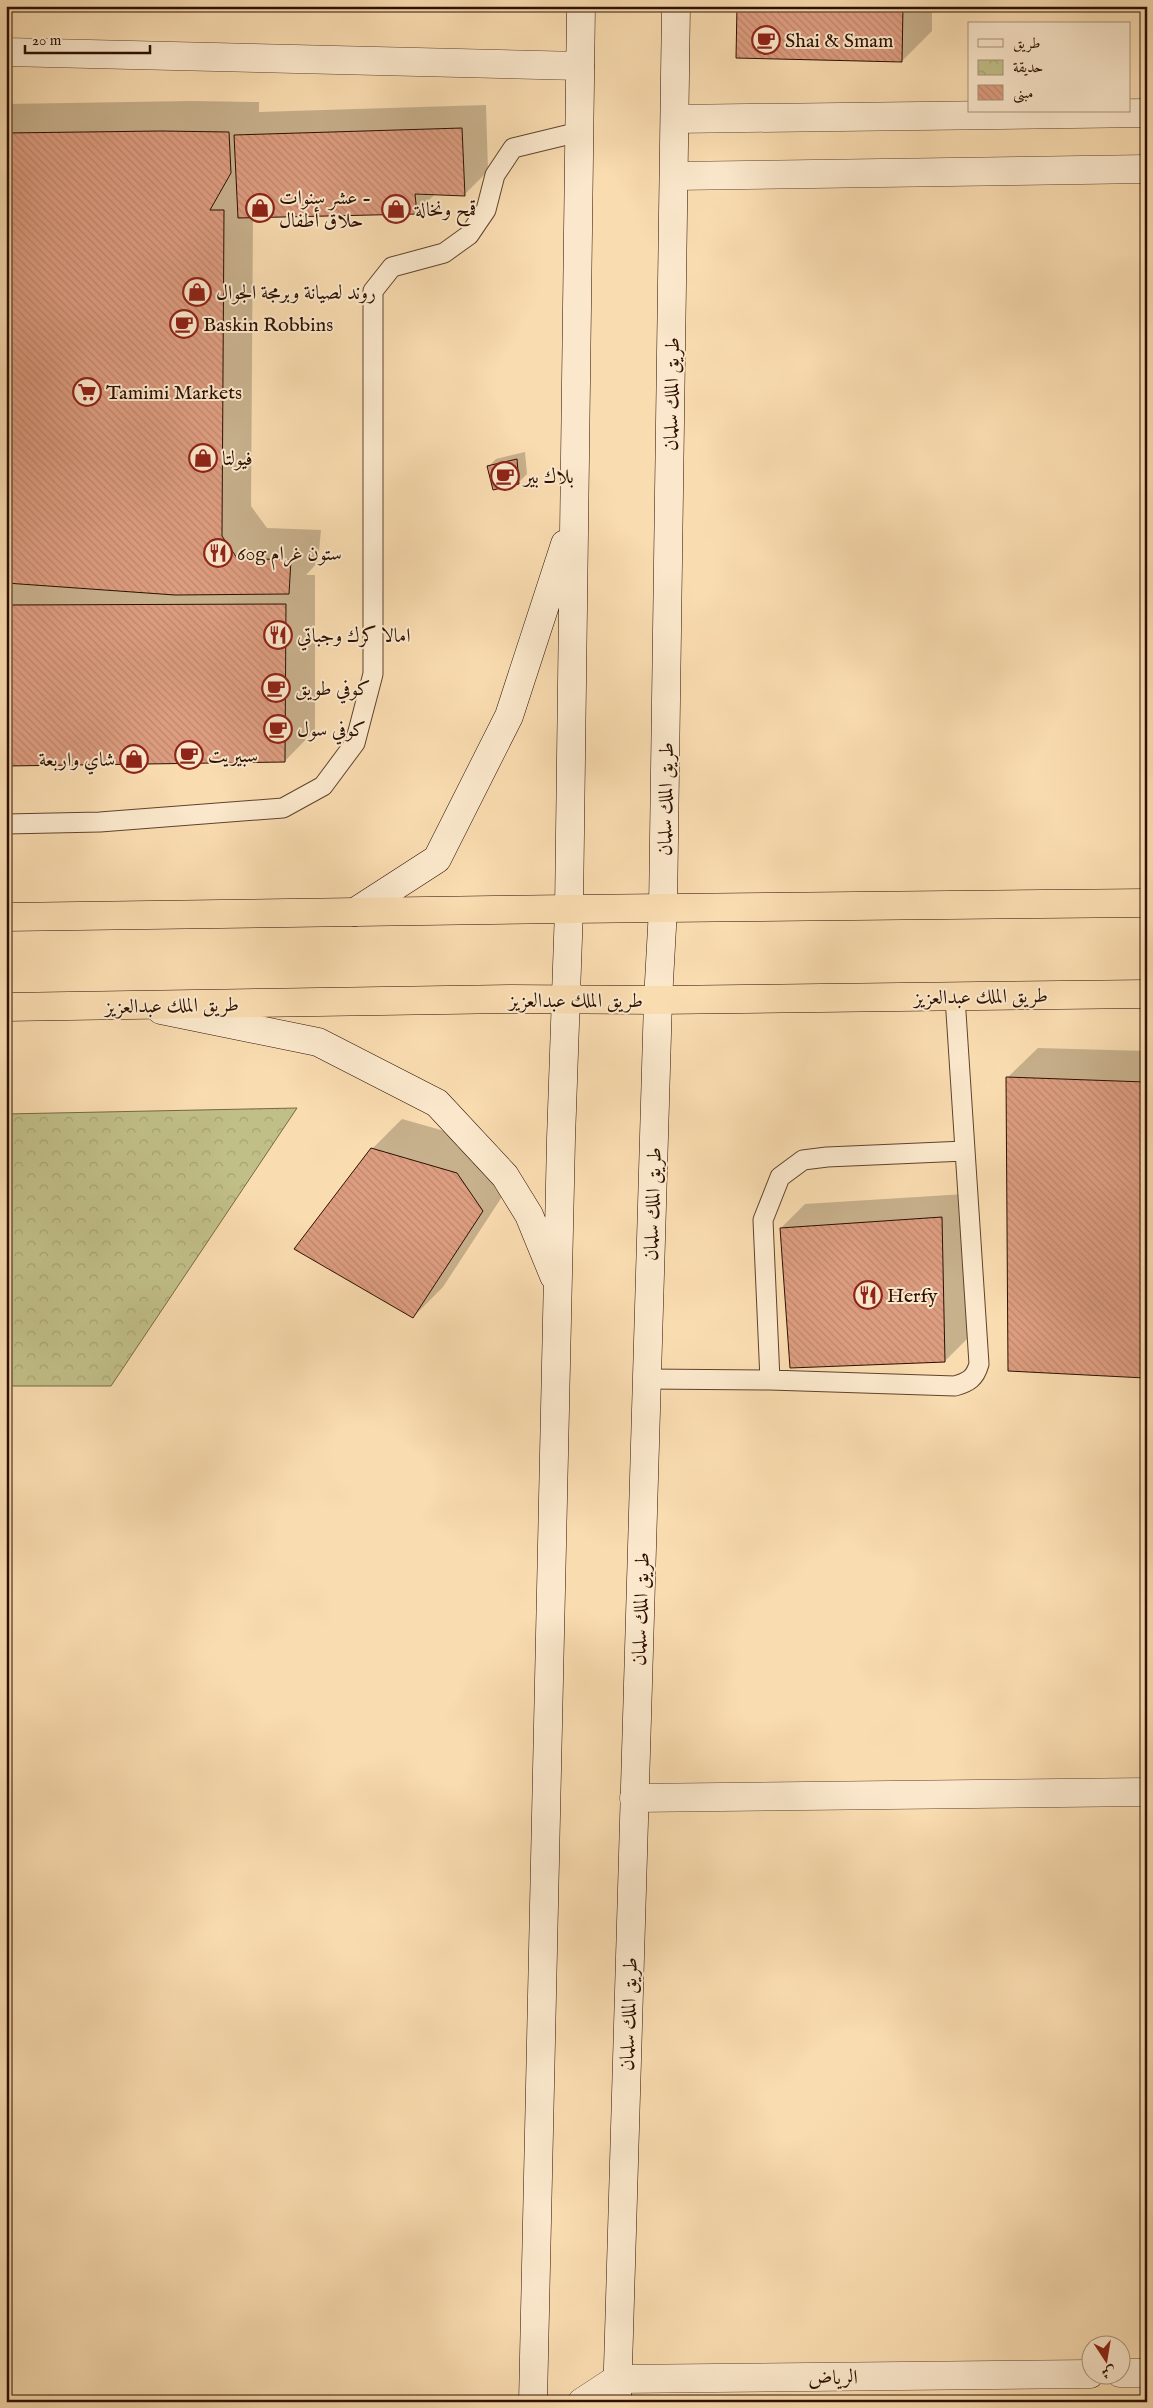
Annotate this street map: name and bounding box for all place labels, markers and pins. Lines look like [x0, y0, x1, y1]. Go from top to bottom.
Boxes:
cafe icon: Shai & Smam [751, 25, 781, 55]
place label: Shai & Smam [785, 29, 893, 54]
place label: عشر سنوات - حلاق أطفال [279, 186, 371, 234]
shop icon: عشر سنوات - حلاق أطفال [245, 193, 275, 223]
shop icon: قمح ونخالة [381, 194, 411, 224]
place label: قمح ونخالة [414, 198, 476, 227]
shop icon: روند لصيانة وبرمجة الجوال [182, 277, 212, 307]
place label: روند لصيانة وبرمجة الجوال [216, 281, 376, 306]
cafe icon: Baskin Robbins [169, 309, 199, 339]
place label: Baskin Robbins [203, 313, 333, 338]
supermarket icon: Tamimi Markets [72, 377, 102, 407]
place label: Tamimi Markets [106, 381, 242, 406]
shop icon: فيولتا [188, 443, 218, 473]
place label: فيولتا [222, 447, 253, 472]
cafe icon: بلاك بير [490, 461, 520, 491]
place label: بلاك بير [522, 465, 574, 490]
restaurant icon: 60g ستون غرام [203, 538, 233, 568]
place label: 60g ستون غرام [237, 542, 342, 571]
restaurant icon: امالا كرك وجباتي [263, 620, 293, 650]
place label: امالا كرك وجباتي [297, 624, 411, 651]
cafe icon: كوفي طويق [261, 673, 291, 703]
place label: كوفي طويق [295, 677, 370, 704]
cafe icon: كوفي سول [263, 714, 293, 744]
place label: كوفي سول [297, 718, 366, 745]
cafe icon: سبيريت [174, 740, 204, 770]
shop icon: شاي واربعة [119, 744, 149, 774]
place label: سبيريت [208, 744, 258, 769]
place label: شاي واربعة [39, 748, 115, 775]
restaurant icon: Herfy [853, 1280, 883, 1310]
place label: Herfy [887, 1284, 938, 1309]

